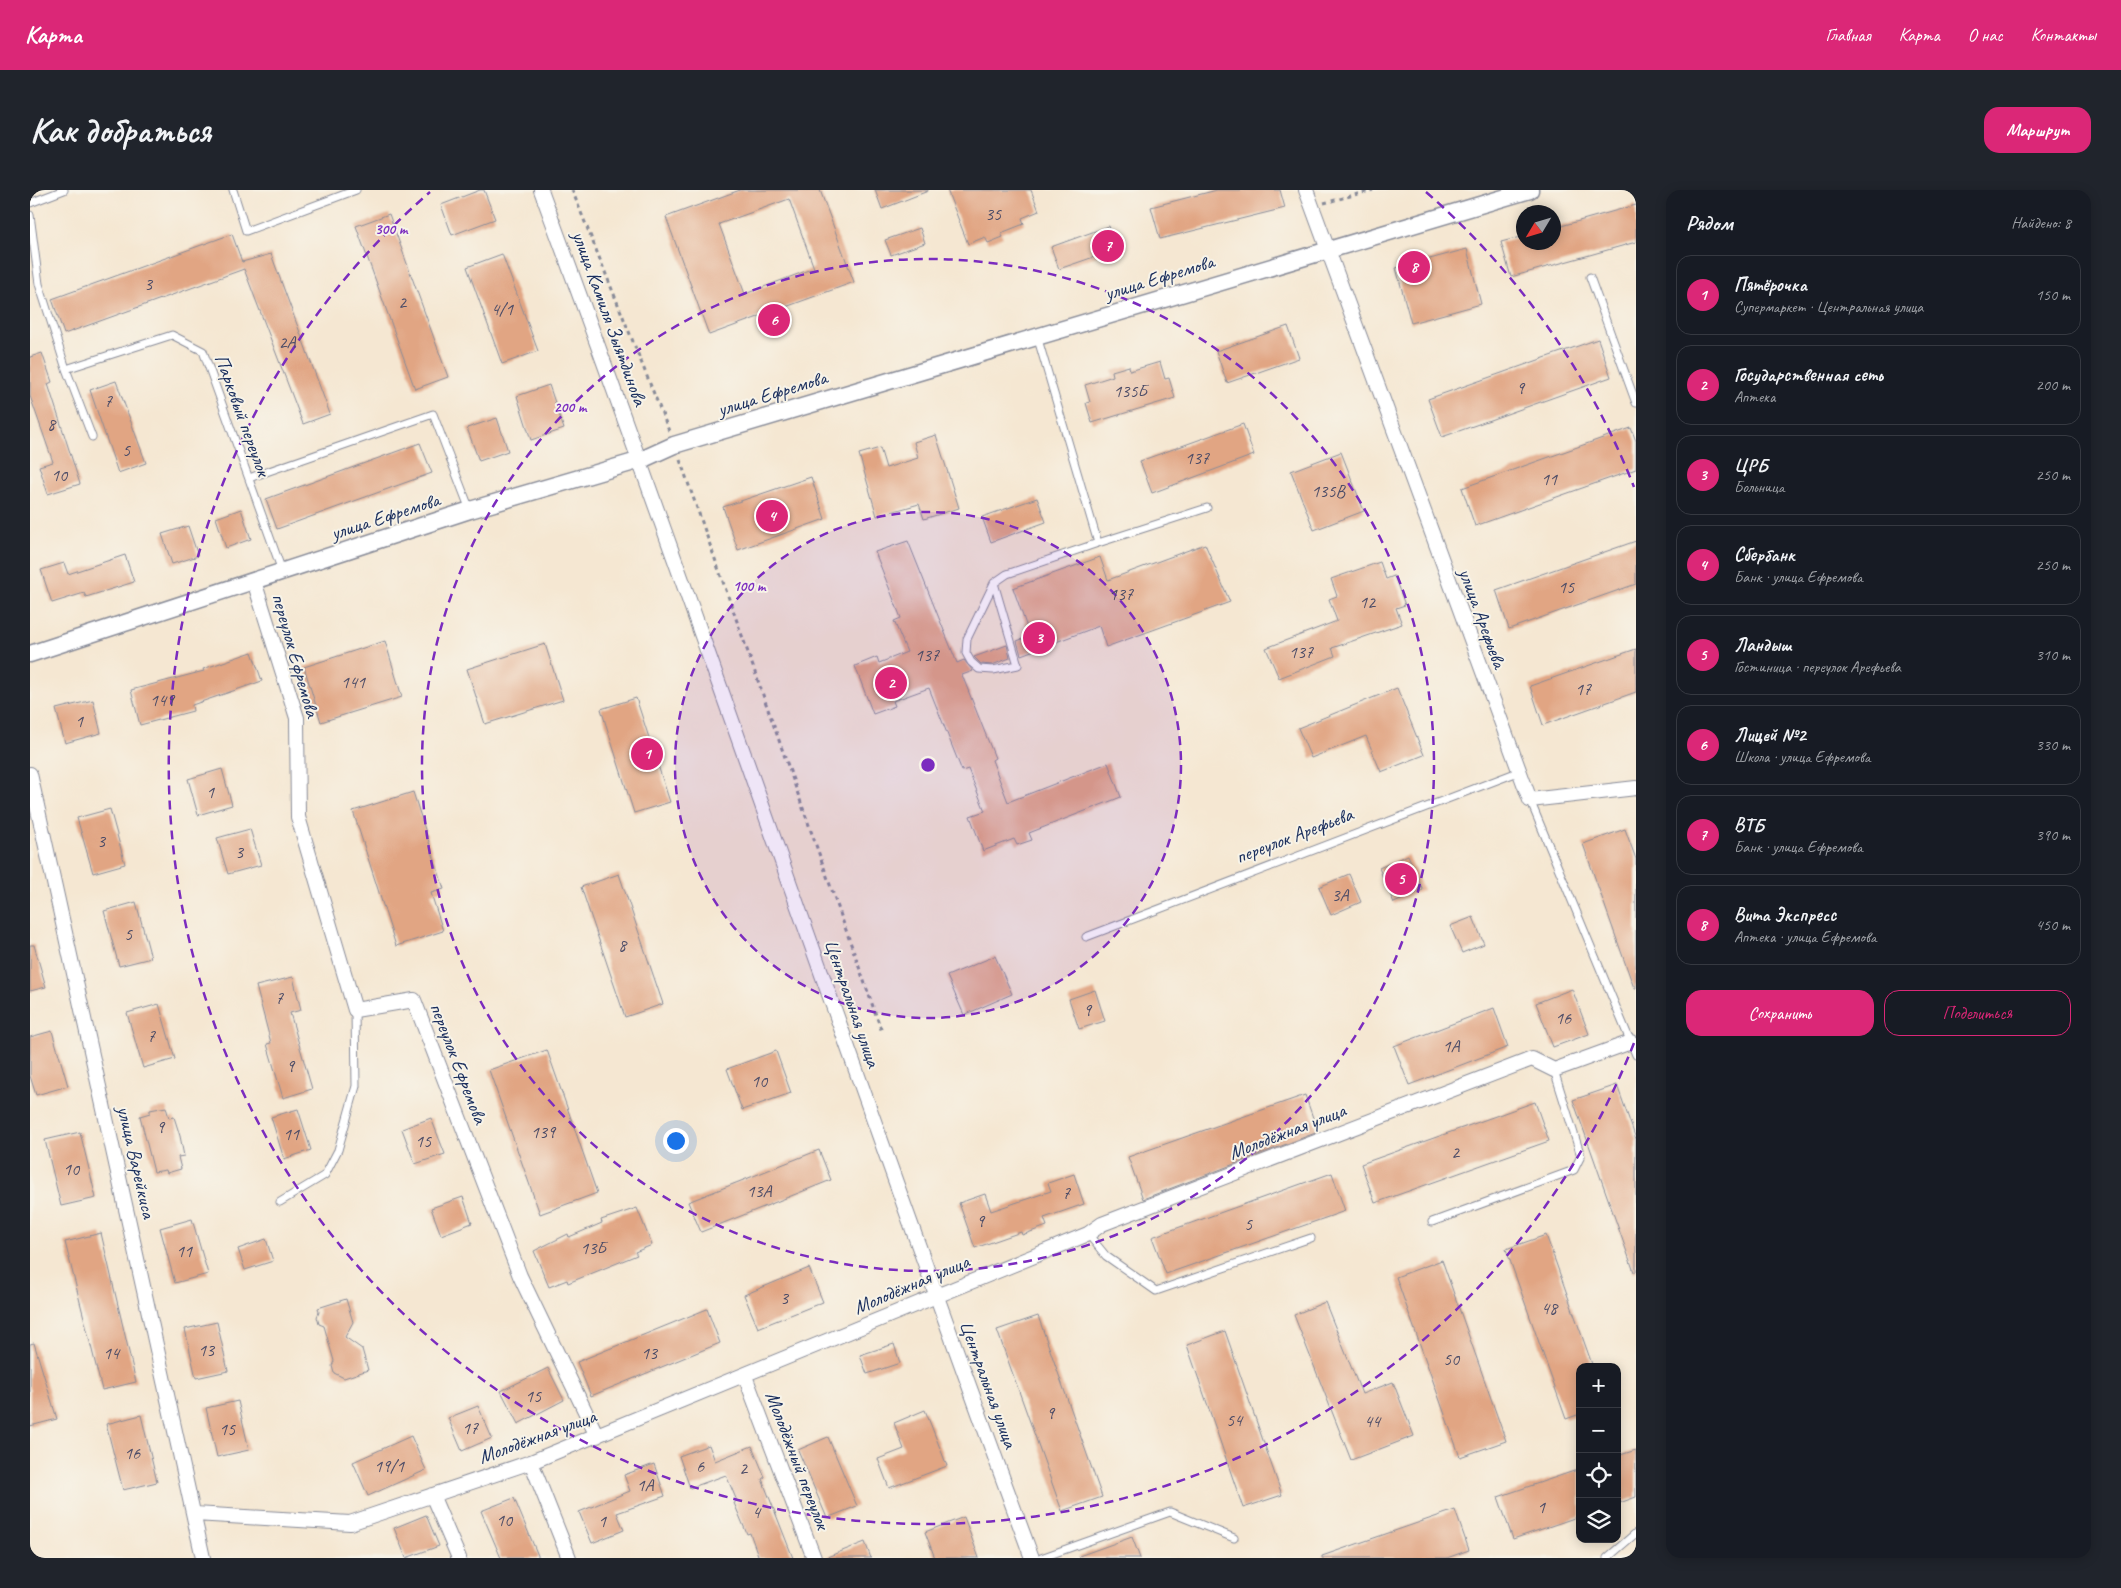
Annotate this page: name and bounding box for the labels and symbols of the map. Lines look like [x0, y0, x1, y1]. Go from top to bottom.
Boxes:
house number: 35 [985, 203, 1002, 225]
north arrow [1516, 205, 1561, 250]
text: 300 m [375, 220, 409, 239]
street label: улица Камиля Зыятдинова [566, 226, 653, 410]
pin: 7 [1092, 227, 1124, 265]
street label: улица Ефремова [1101, 248, 1218, 306]
pin: 8 [1398, 248, 1430, 286]
house number: 3 [144, 273, 154, 295]
house number: 2 [398, 291, 408, 313]
house number: 4/1 [491, 298, 514, 320]
pin: 6 [758, 301, 790, 339]
house number: 2А [278, 331, 297, 353]
street label: Парковый переулок [209, 351, 277, 481]
street label: улица Ефремова [714, 364, 831, 422]
house number: 9 [1516, 377, 1526, 399]
house number: 135Б [1113, 380, 1150, 402]
house number: 7 [104, 390, 113, 412]
text: 200 m [554, 398, 588, 417]
house number: 8 [47, 413, 57, 435]
house number: 5 [122, 439, 131, 461]
house number: 137 [1185, 447, 1210, 469]
house number: 10 [51, 464, 69, 486]
house number: 11 [1541, 468, 1558, 490]
house number: 135В [1311, 480, 1347, 502]
street label: улица Ефремова [327, 487, 444, 546]
pin: 4 [756, 497, 788, 535]
street label: улица Арефьева [1453, 564, 1513, 673]
house number: 15 [1558, 576, 1575, 598]
text: 100 m [733, 577, 767, 596]
house number: 137 [1109, 583, 1134, 605]
street label: переулок Ефремова [266, 590, 325, 721]
house number: 12 [1359, 591, 1377, 613]
pin: 3 [1023, 619, 1055, 657]
house number: 137 [1289, 641, 1314, 663]
house number: 137 [915, 644, 940, 666]
pin: 2 [875, 664, 907, 702]
house number: 141 [341, 671, 366, 693]
house number: 17 [1575, 678, 1592, 700]
house number: 149 [150, 689, 176, 711]
house number: 1 [75, 710, 84, 732]
pin: 1 [631, 735, 663, 773]
centre of rings [919, 756, 937, 774]
house number: 1 [206, 781, 215, 803]
street label: переулок Арефьева [1232, 801, 1357, 869]
house number: 3 [97, 830, 107, 852]
house number: 3 [235, 841, 245, 863]
pin: 5 [1385, 860, 1417, 898]
house number: 3А [1331, 884, 1350, 906]
house number: 5 [124, 923, 133, 945]
house number: 8 [618, 934, 628, 956]
street label: Центральная улица [819, 936, 887, 1072]
house number: 7 [275, 987, 284, 1009]
street label: переулок Ефремова [424, 999, 494, 1128]
house number: 9 [1083, 999, 1093, 1021]
house number: 16 [1555, 1007, 1572, 1029]
house number: 7 [147, 1025, 156, 1047]
house number: 1А [1442, 1035, 1461, 1057]
house number: 9 [286, 1055, 296, 1077]
house number: 10 [751, 1070, 769, 1092]
street label: Молодёжная улица [1225, 1097, 1351, 1165]
street label: улица Варейкиса [111, 1103, 162, 1223]
house number: 9 [156, 1116, 166, 1138]
house number: 139 [531, 1121, 557, 1143]
house number: 11 [283, 1123, 300, 1145]
your location [663, 1128, 689, 1154]
house number: 15 [415, 1130, 432, 1152]
house number: 2 [1451, 1141, 1461, 1163]
house number: 10 [63, 1158, 81, 1180]
house number: 13А [746, 1180, 773, 1202]
house number: 7 [1062, 1182, 1071, 1204]
house number: 9 [976, 1210, 986, 1232]
house number: 5 [1244, 1213, 1253, 1235]
house number: 13Б [580, 1237, 609, 1259]
house number: 11 [176, 1240, 193, 1262]
street label: Молодёжная улица [850, 1248, 975, 1320]
house number: 3 [780, 1287, 790, 1309]
house number: 48 [1541, 1297, 1559, 1319]
street label: Центральная улица [954, 1317, 1024, 1453]
house number: 13 [198, 1339, 216, 1361]
house number: 14 [103, 1342, 121, 1364]
house number: 13 [641, 1342, 659, 1364]
house number: 50 [1443, 1348, 1461, 1370]
house number: 15 [525, 1385, 542, 1407]
street label: Молодёжный переулок [760, 1388, 836, 1534]
house number: 9 [1046, 1402, 1056, 1424]
street label: Молодёжная улица [475, 1403, 601, 1469]
house number: 54 [1226, 1409, 1244, 1431]
house number: 44 [1364, 1410, 1382, 1432]
house number: 17 [462, 1417, 479, 1439]
house number: 15 [219, 1418, 236, 1440]
house number: 16 [124, 1442, 141, 1464]
house number: 19/1 [374, 1455, 405, 1477]
house number: 6 [696, 1455, 705, 1477]
house number: 2 [739, 1457, 749, 1479]
house number: 1А [636, 1474, 655, 1496]
house number: 1 [1537, 1496, 1546, 1518]
house number: 4 [752, 1501, 762, 1523]
house number: 10 [496, 1509, 514, 1531]
house number: 1 [598, 1510, 607, 1532]

